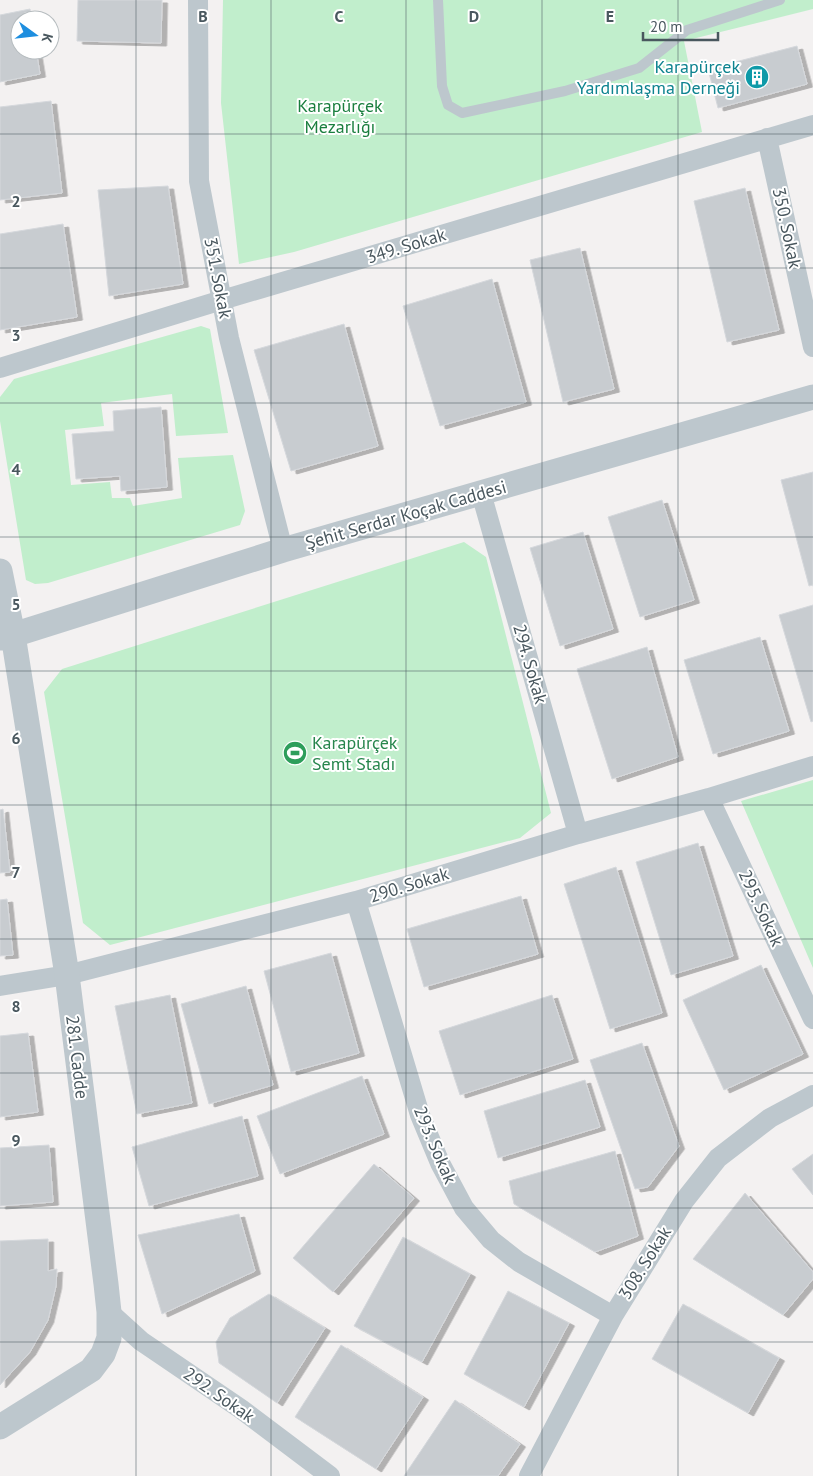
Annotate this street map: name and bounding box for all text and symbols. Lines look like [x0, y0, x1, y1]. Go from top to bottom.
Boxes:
text: B [198, 6, 208, 26]
text: C [335, 6, 344, 26]
text: D [469, 6, 479, 26]
text: E [606, 6, 614, 26]
north arrow [10, 10, 60, 60]
scale bar [643, 10, 718, 42]
text: 20 m [650, 17, 683, 36]
text: K [38, 32, 57, 45]
place label: Karapürçek Yardımlaşma Derneği [577, 55, 740, 99]
building icon: Karapürçek Yardımlaşma Derneği [744, 64, 770, 90]
park label: Karapürçek Mezarlığı [297, 94, 383, 138]
street label: 350. Sokak [768, 185, 807, 271]
text: 2 [11, 191, 21, 211]
street label: 349. Sokak [363, 222, 449, 269]
street label: 351. Sokak [199, 235, 238, 321]
text: 3 [11, 325, 21, 345]
text: 4 [11, 459, 21, 479]
street label: Şehit Serdar Koçak Caddesi [303, 475, 509, 554]
text: 5 [11, 594, 21, 614]
street label: 294. Sokak [508, 621, 553, 707]
text: 6 [11, 728, 21, 748]
place label: Karapürçek Semt Stadı [312, 731, 398, 775]
sports icon: Karapürçek Semt Stadı [282, 740, 308, 766]
street label: 290. Sokak [366, 861, 452, 908]
text: 7 [11, 862, 21, 882]
street label: 295. Sokak [734, 866, 789, 950]
text: 8 [11, 996, 21, 1016]
street label: 281. Cadde [61, 1014, 94, 1100]
street label: 293. Sokak [409, 1103, 462, 1187]
text: 9 [11, 1130, 21, 1150]
street label: 308. Sokak [613, 1222, 676, 1304]
street label: 292. Sokak [179, 1362, 260, 1428]

